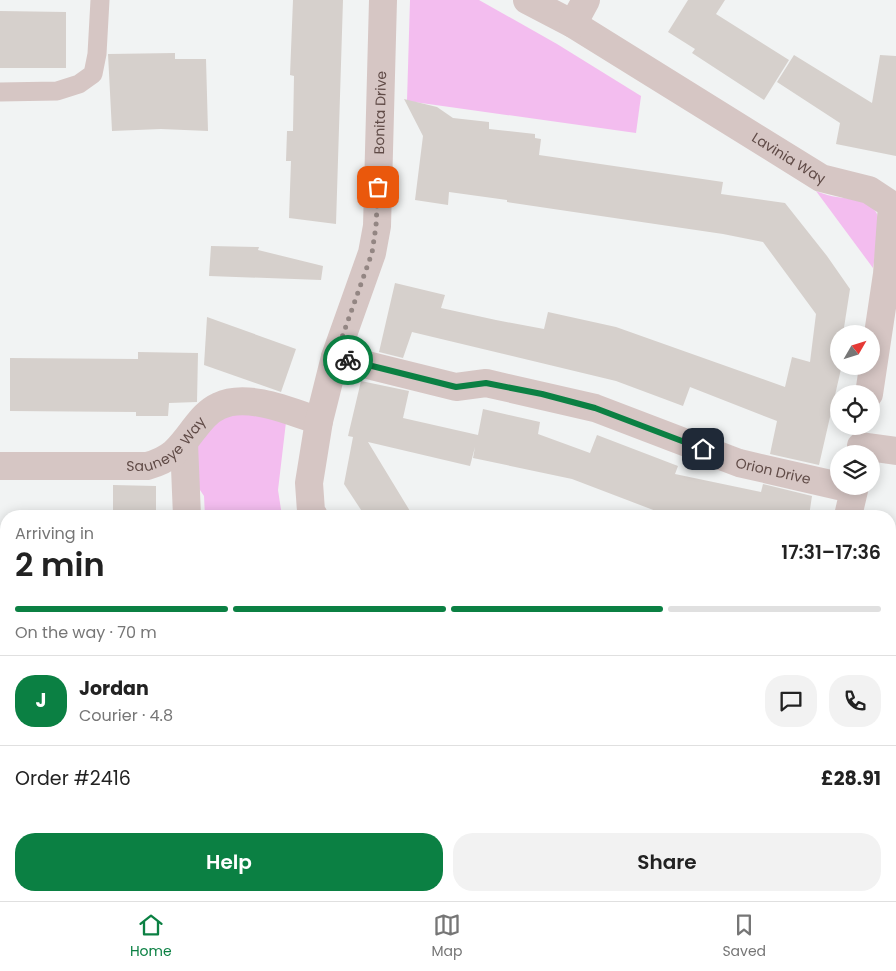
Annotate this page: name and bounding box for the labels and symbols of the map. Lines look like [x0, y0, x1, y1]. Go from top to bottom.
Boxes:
street label: Bonita Drive [369, 70, 391, 155]
street label: Lavinia Way [748, 128, 827, 189]
pin [357, 166, 399, 208]
north arrow [830, 325, 880, 375]
courier [323, 335, 373, 385]
street label: Sauneye Way [126, 412, 210, 476]
pin [682, 428, 724, 470]
street label: Orion Drive [734, 453, 813, 489]

